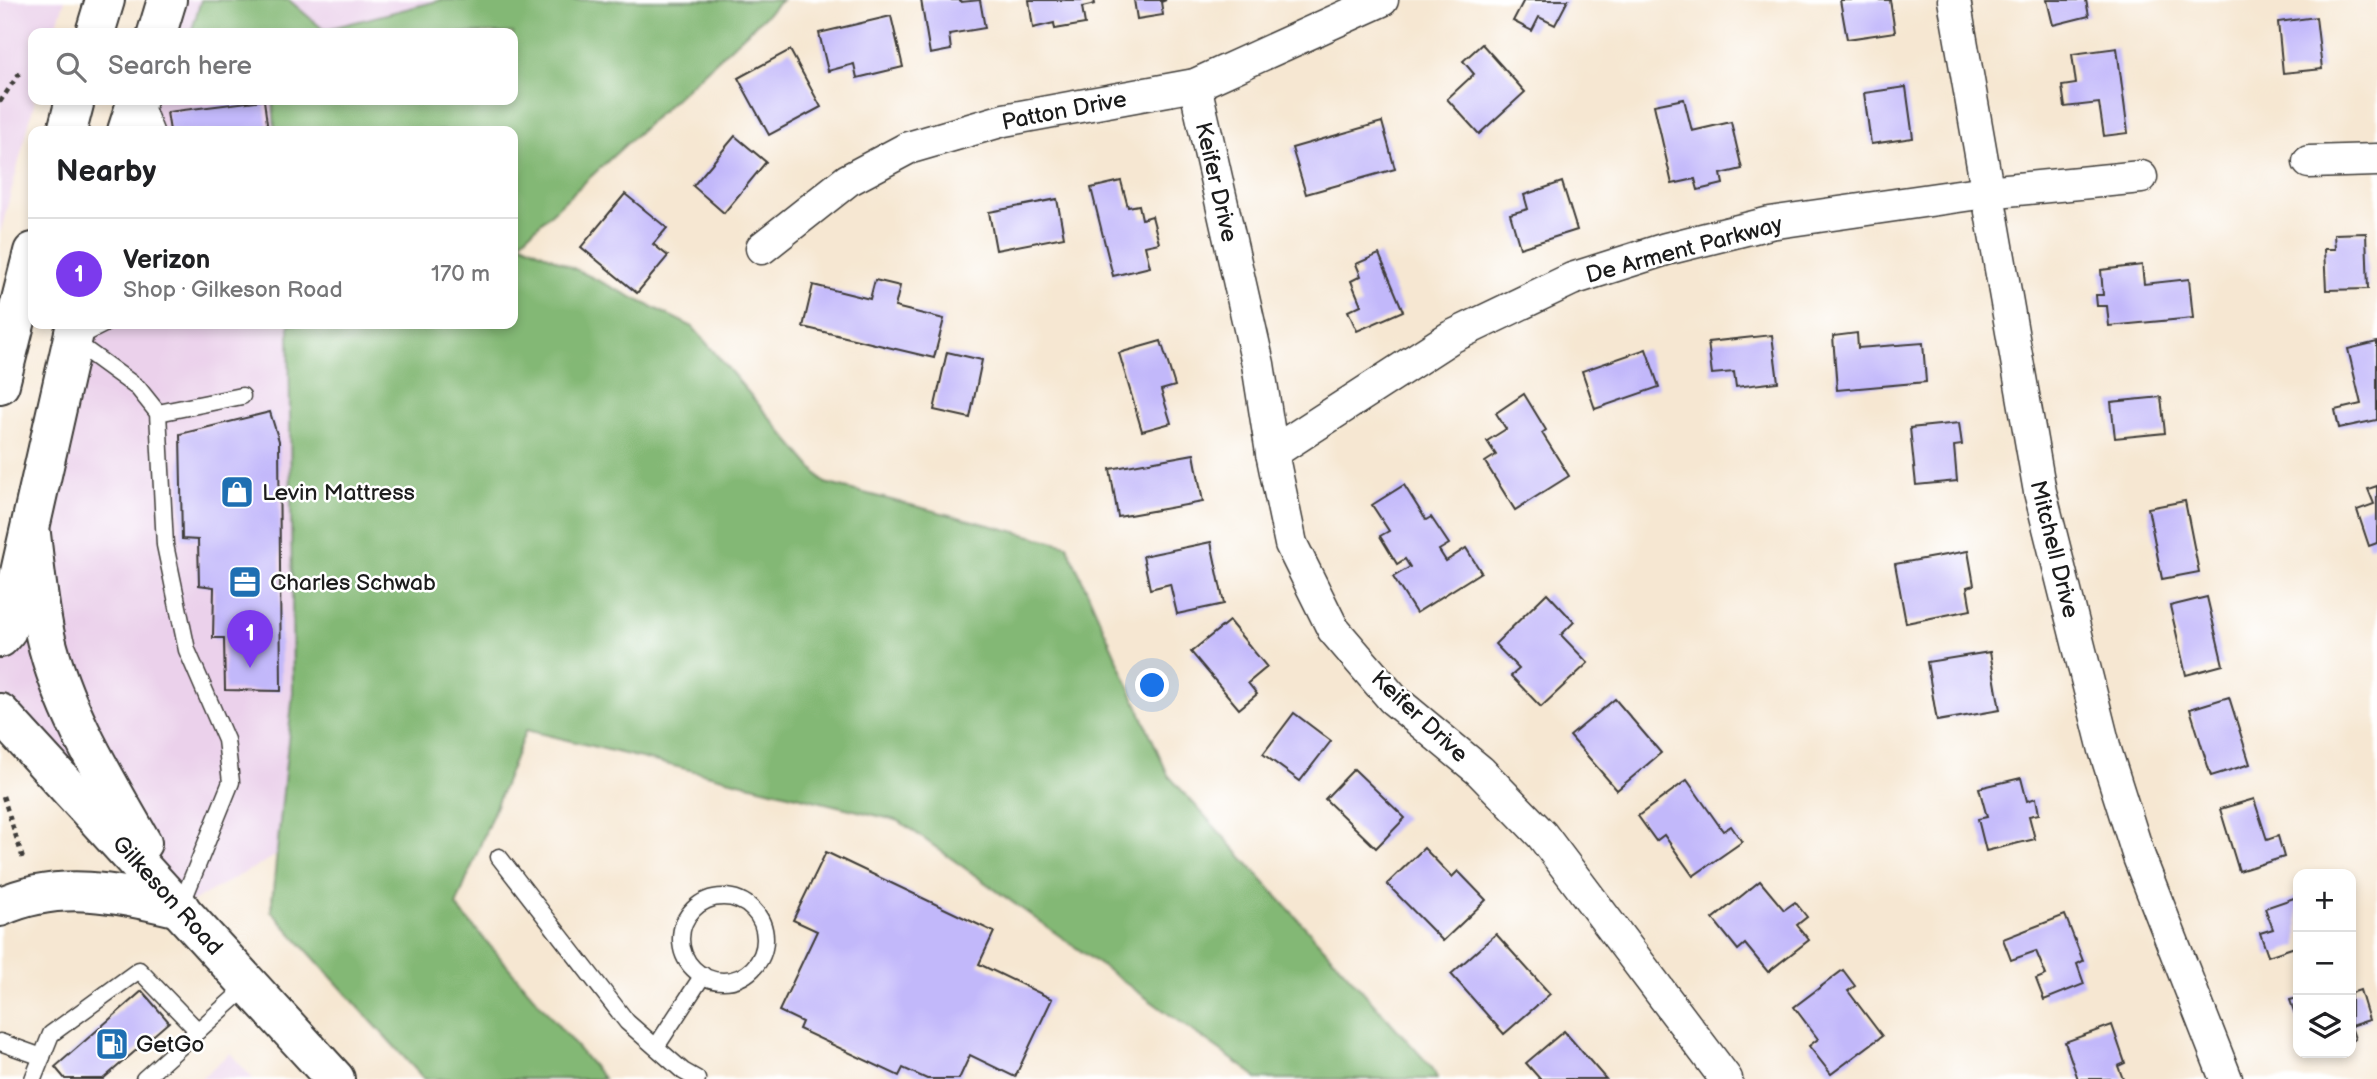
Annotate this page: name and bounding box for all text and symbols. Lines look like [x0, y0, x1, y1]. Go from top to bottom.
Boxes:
search box [28, 28, 518, 105]
icon: search [52, 48, 90, 86]
text: Search here [108, 51, 252, 82]
street label: Patton Drive [1000, 85, 1129, 137]
street label: Keifer Drive [1189, 120, 1243, 245]
text: Nearby [56, 154, 156, 190]
street label: De Arment Parkway [1583, 210, 1786, 290]
text: Verizon [123, 245, 210, 276]
text: 1 [74, 260, 84, 288]
text: 170 m [431, 260, 490, 288]
text: Shop · Gilkeson Road [123, 276, 343, 304]
shop icon: Levin Mattress [218, 473, 256, 511]
street label: Mitchell Drive [2023, 478, 2085, 621]
place label: Levin Mattress [262, 479, 415, 507]
office icon: Charles Schwab [226, 563, 264, 601]
place label: Charles Schwab [270, 569, 436, 597]
pin: 1 [227, 610, 273, 668]
street label: Keifer Drive [1365, 665, 1474, 769]
your location [1135, 668, 1169, 702]
street label: Gilkeson Road [106, 830, 228, 961]
map controls [2293, 869, 2356, 1058]
button: + [2293, 869, 2356, 932]
button: − [2293, 932, 2356, 995]
button: layers [2293, 995, 2356, 1058]
fuel station icon: GetGo [93, 1025, 131, 1063]
place label: GetGo [136, 1031, 204, 1059]

